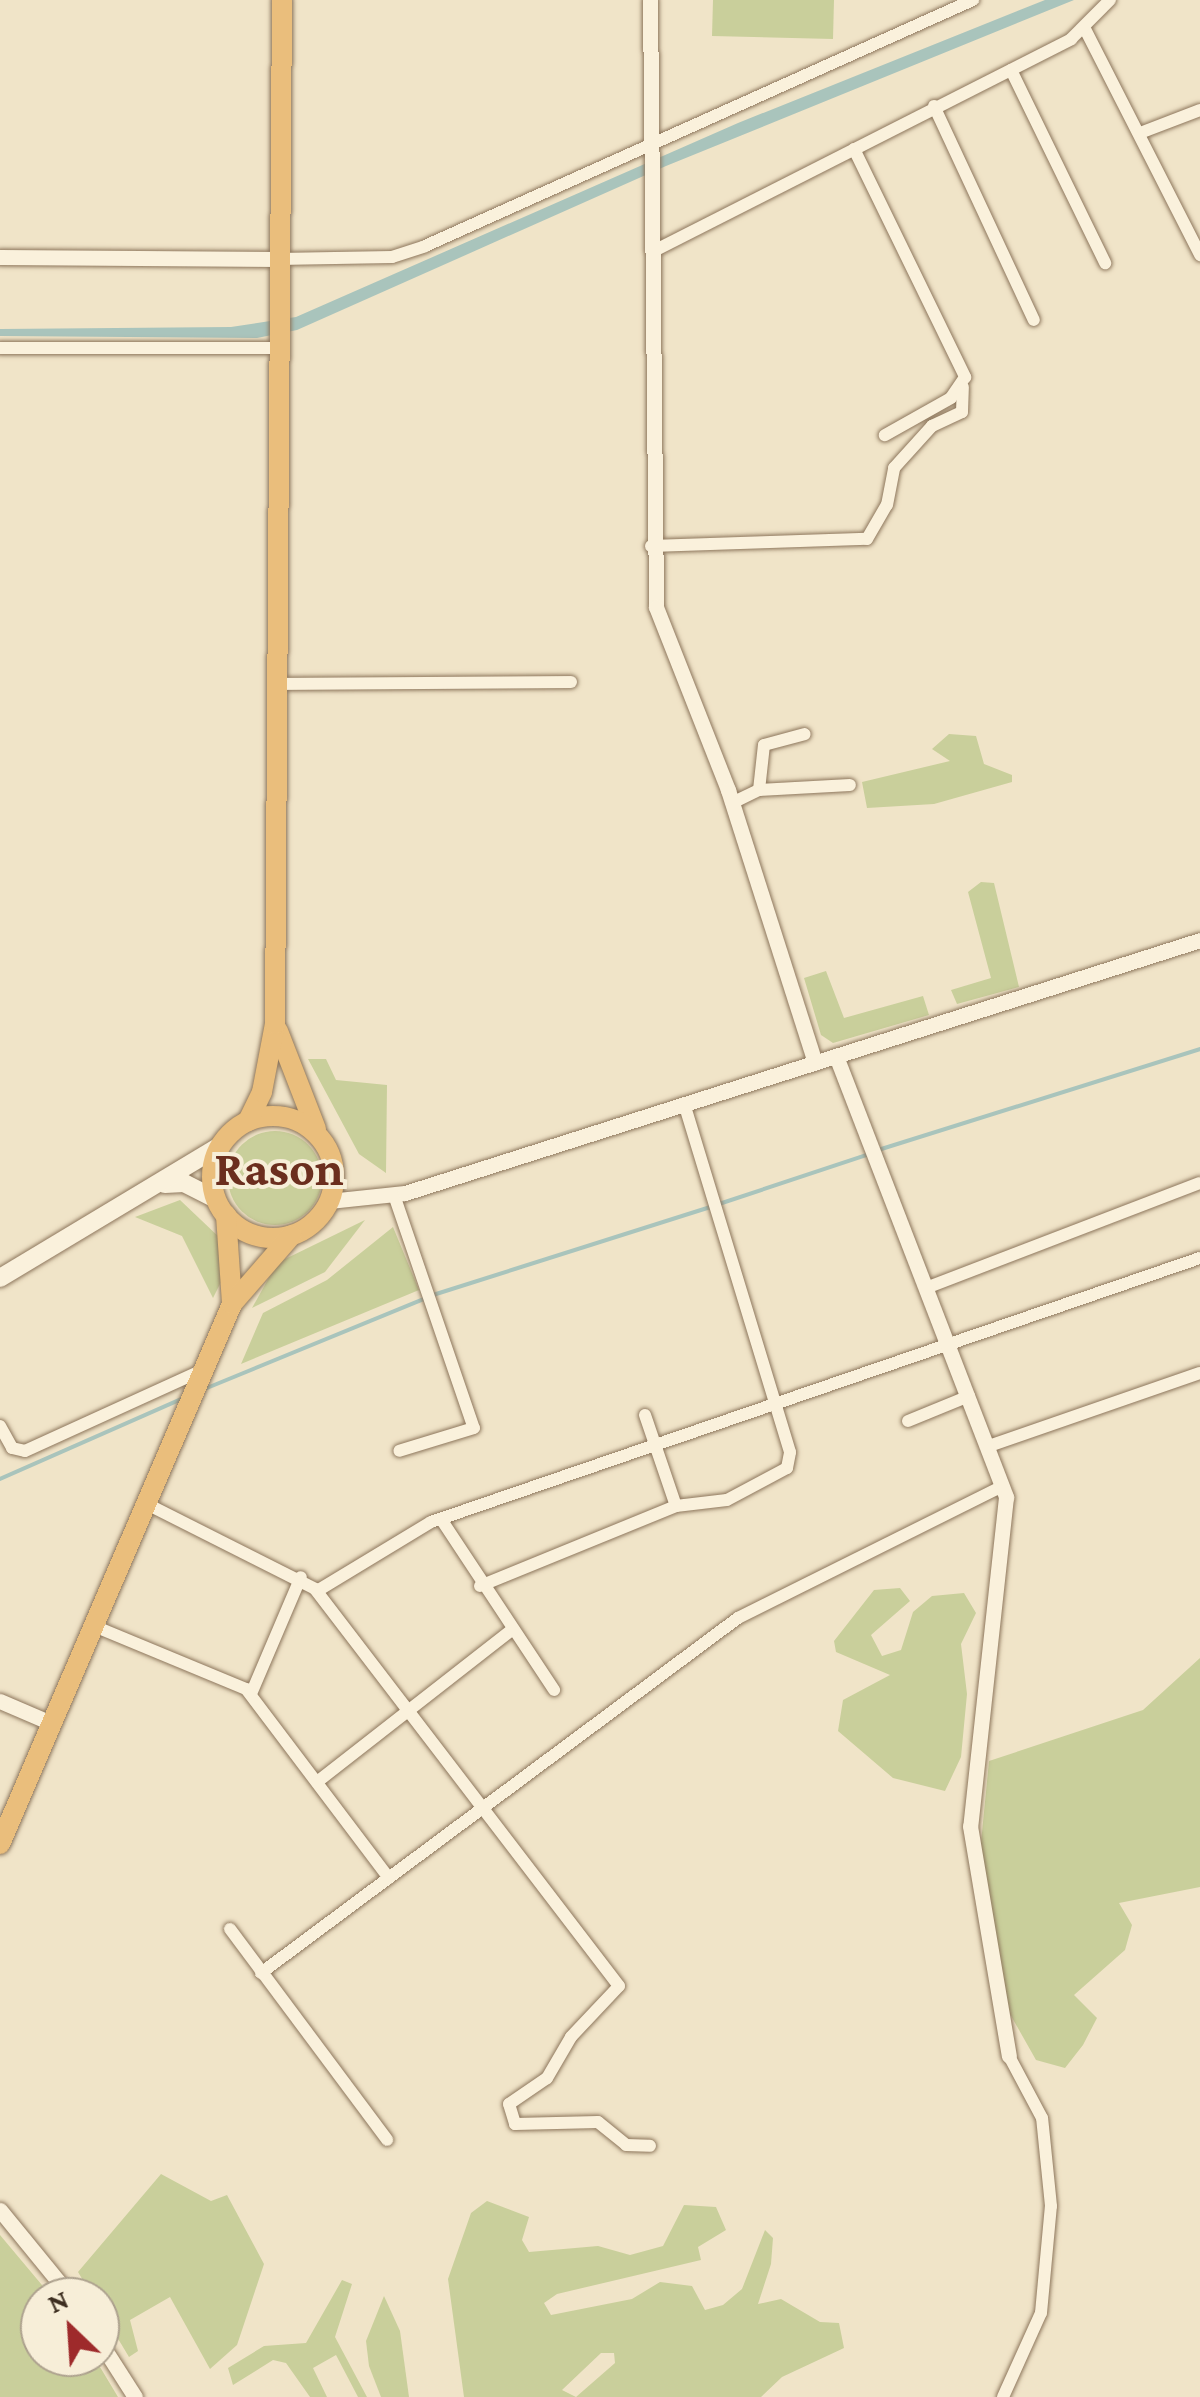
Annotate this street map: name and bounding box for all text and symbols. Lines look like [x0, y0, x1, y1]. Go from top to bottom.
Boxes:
district label: Rason [214, 1139, 344, 1199]
north arrow [20, 2277, 120, 2377]
text: N [43, 2283, 73, 2319]

